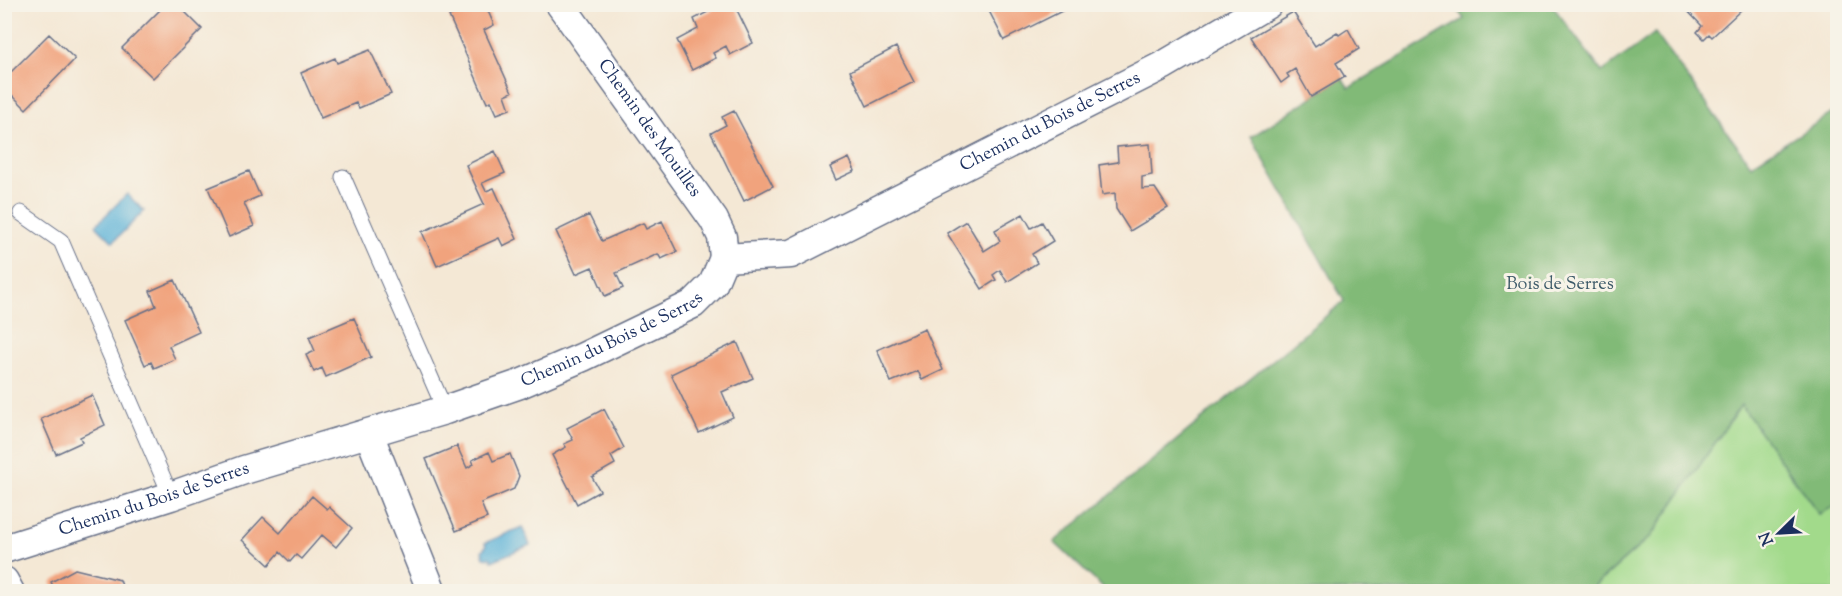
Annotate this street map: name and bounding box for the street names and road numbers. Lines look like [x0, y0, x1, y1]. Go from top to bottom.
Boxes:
street label: Chemin des Mouilles [591, 54, 707, 203]
street label: Chemin du Bois de Serres [956, 66, 1145, 179]
street label: Chemin du Bois de Serres [517, 287, 710, 395]
street label: Chemin du Bois de Serres [56, 456, 253, 544]

